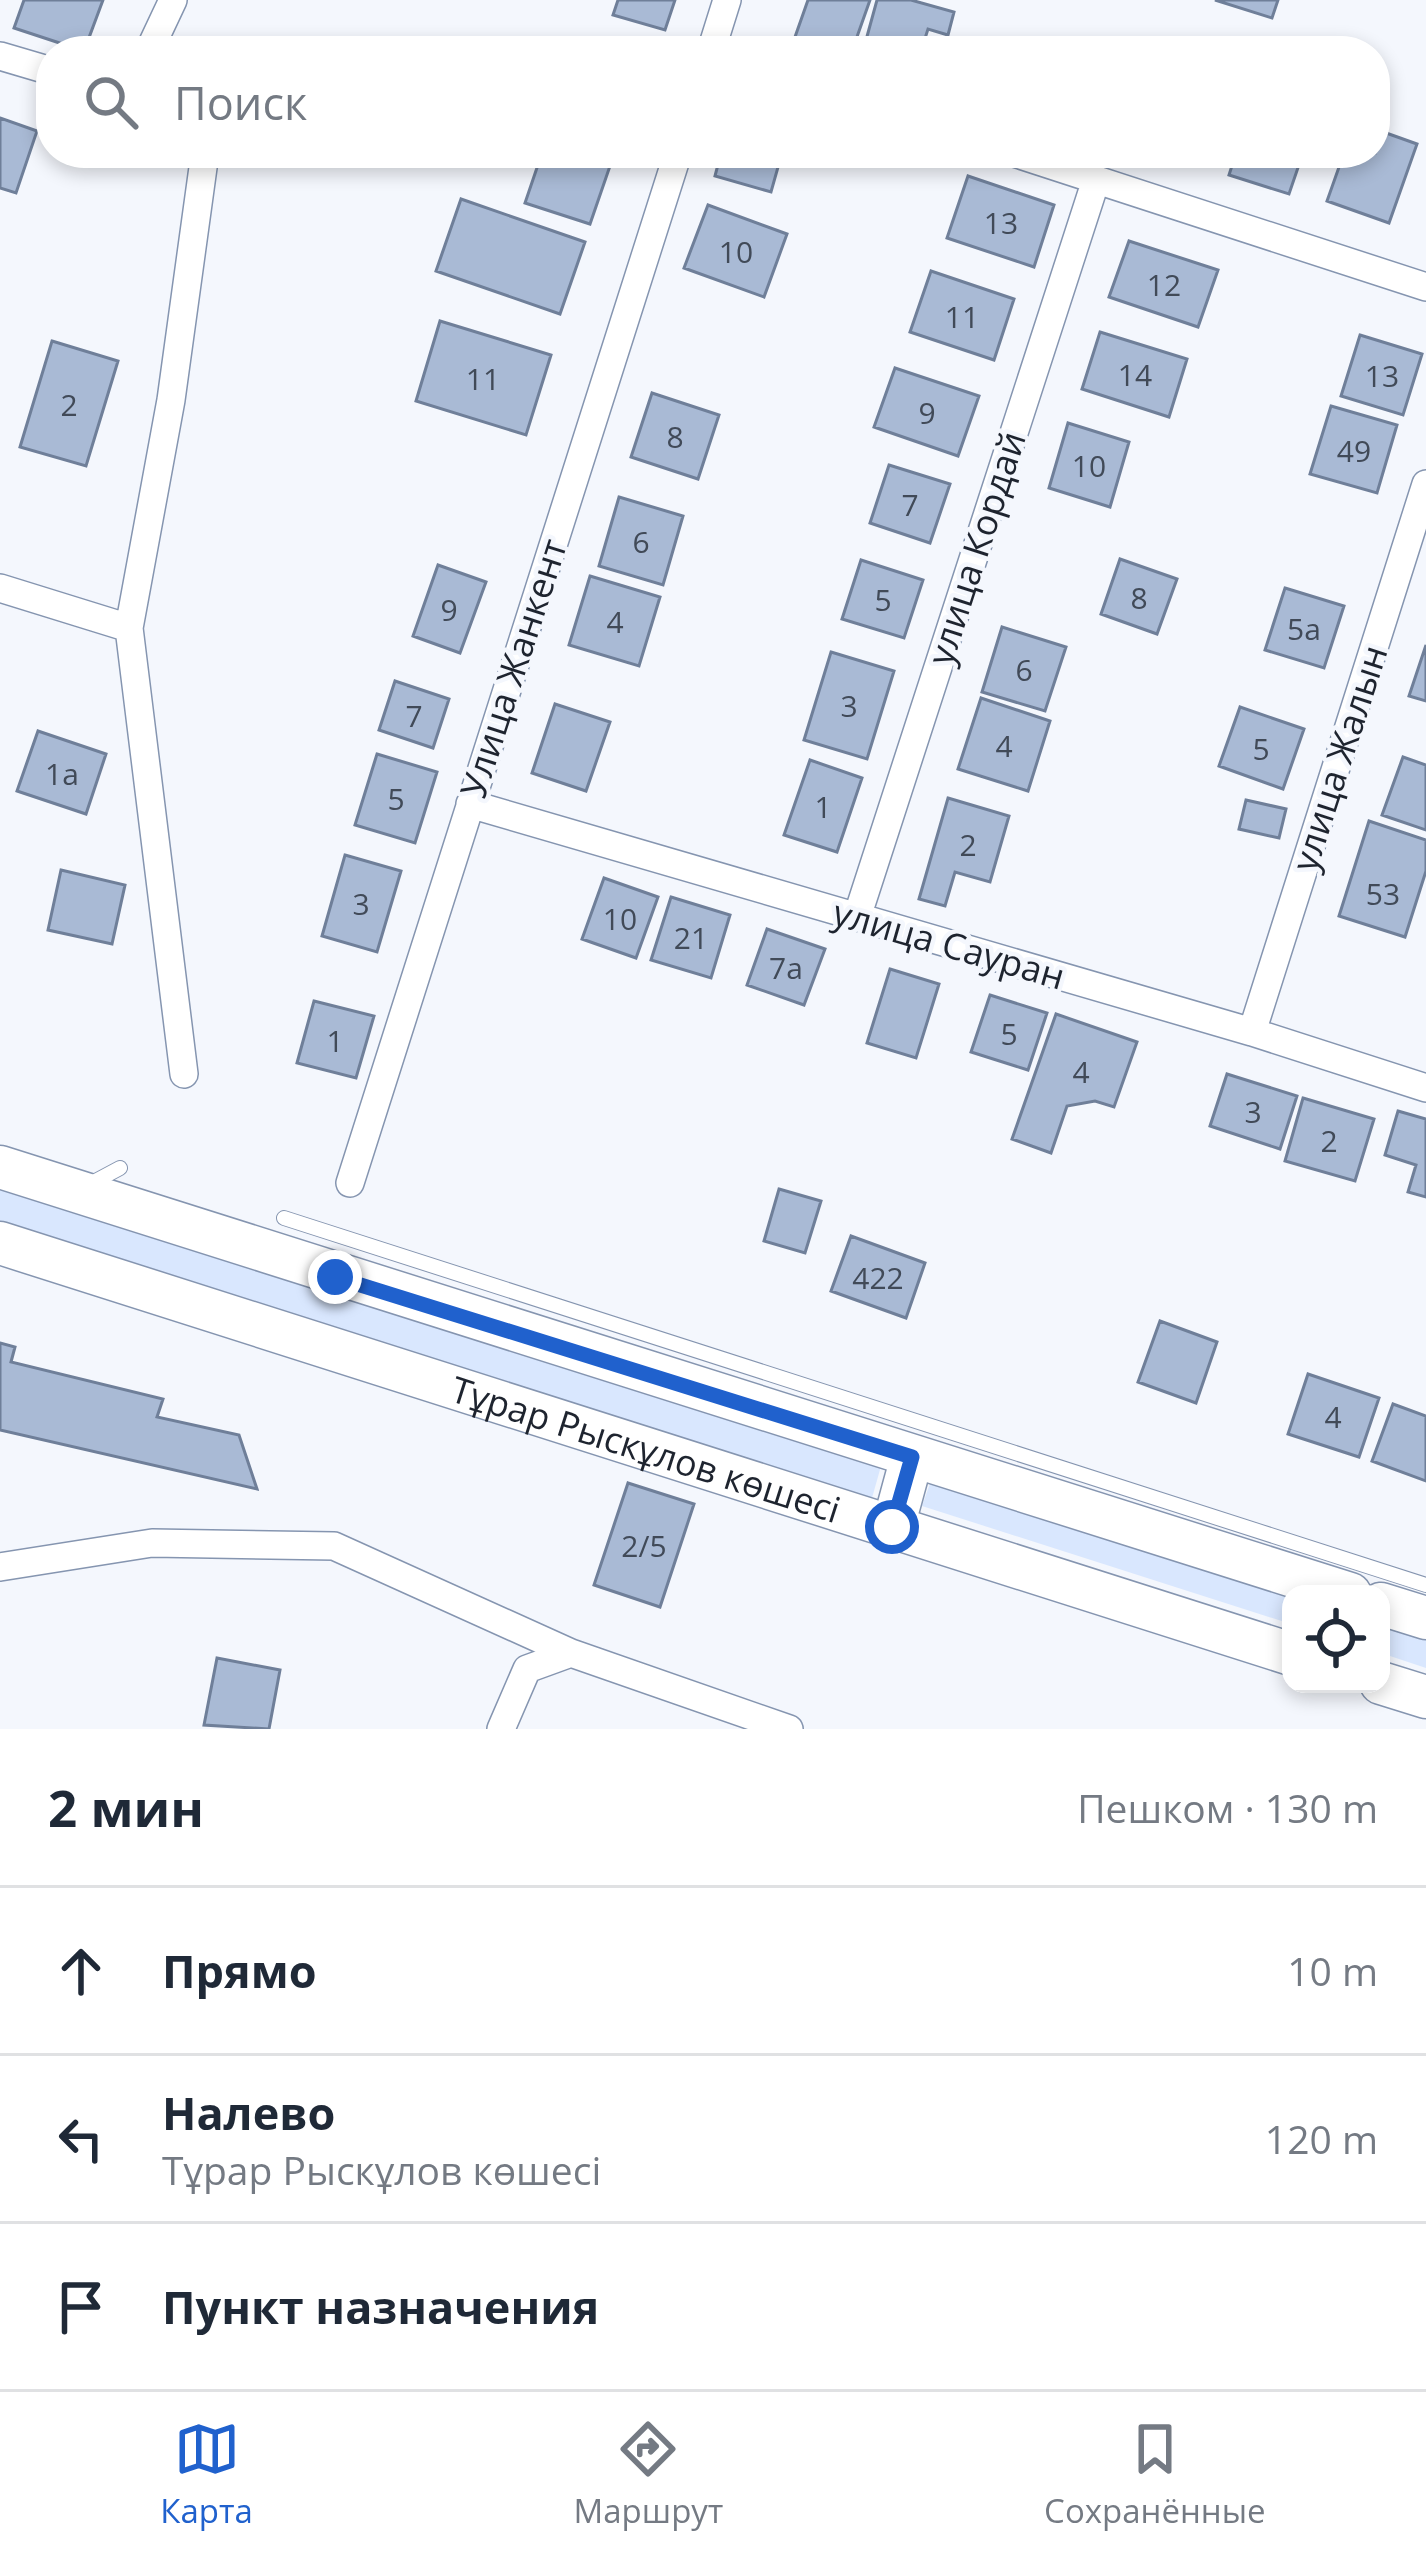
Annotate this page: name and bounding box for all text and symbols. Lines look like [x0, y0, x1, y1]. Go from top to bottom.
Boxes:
search box [36, 36, 1390, 168]
icon: search [78, 69, 144, 135]
text: Поиск [174, 72, 307, 133]
house number: 13 [984, 202, 1018, 243]
house number: 10 [719, 231, 753, 272]
house number: 12 [1147, 264, 1181, 305]
house number: 11 [945, 296, 979, 337]
house number: 14 [1118, 354, 1152, 395]
house number: 13 [1365, 355, 1399, 396]
house number: 11 [466, 358, 500, 399]
house number: 2 [60, 384, 78, 425]
house number: 9 [918, 392, 936, 433]
house number: 8 [666, 416, 684, 457]
street label: улица Кордай [915, 425, 1037, 671]
house number: 49 [1337, 430, 1371, 471]
house number: 10 [1072, 445, 1106, 486]
house number: 7 [901, 484, 919, 525]
house number: 6 [632, 521, 650, 562]
street label: Улица Жанкент [448, 532, 578, 804]
house number: 8 [1130, 577, 1148, 618]
house number: 5 [874, 579, 892, 620]
house number: 9 [440, 589, 458, 630]
house number: 4 [606, 601, 624, 642]
house number: 5а [1287, 608, 1321, 649]
street label: улица Жалын [1279, 639, 1399, 877]
house number: 6 [1015, 649, 1033, 690]
house number: 3 [840, 685, 858, 726]
house number: 7 [405, 695, 423, 736]
house number: 4 [995, 725, 1013, 766]
house number: 5 [1252, 728, 1270, 769]
house number: 1а [45, 753, 79, 794]
house number: 5 [387, 778, 405, 819]
house number: 1 [814, 786, 832, 827]
house number: 2 [959, 824, 977, 865]
house number: 53 [1366, 873, 1400, 914]
house number: 3 [352, 883, 370, 924]
street label: улица Сауран [827, 888, 1071, 1000]
house number: 10 [603, 898, 637, 939]
house number: 21 [674, 917, 708, 958]
house number: 7а [769, 947, 803, 988]
house number: 5 [1000, 1013, 1018, 1054]
house number: 1 [326, 1020, 344, 1061]
house number: 4 [1072, 1051, 1090, 1092]
house number: 3 [1244, 1091, 1262, 1132]
house number: 2 [1320, 1120, 1338, 1161]
route end [308, 1250, 362, 1304]
house number: 422 [852, 1257, 904, 1298]
street label: Тұрар Рыскұлов көшесі [445, 1364, 847, 1534]
house number: 4 [1324, 1396, 1342, 1437]
route start [865, 1500, 919, 1554]
house number: 2/5 [621, 1525, 667, 1566]
map controls [1282, 1585, 1390, 1693]
button: locate [1282, 1585, 1390, 1693]
text: 2 мин [48, 1772, 204, 1842]
text: Пешком · 130 m [1077, 1781, 1378, 1834]
icon: ahead [48, 1938, 114, 2004]
text: Прямо [162, 1940, 317, 2001]
text: 10 m [1287, 1944, 1378, 1997]
text: Налево [162, 2082, 335, 2143]
icon: left [48, 2106, 114, 2172]
text: 120 m [1265, 2112, 1378, 2165]
text: Тұрар Рыскұлов көшесі [162, 2143, 601, 2196]
icon: arrive [48, 2274, 114, 2340]
text: Пункт назначения [162, 2276, 599, 2337]
tab: Карта [160, 2416, 253, 2533]
tab: Маршрут [574, 2416, 723, 2533]
tab: Сохранённые [1044, 2416, 1266, 2533]

